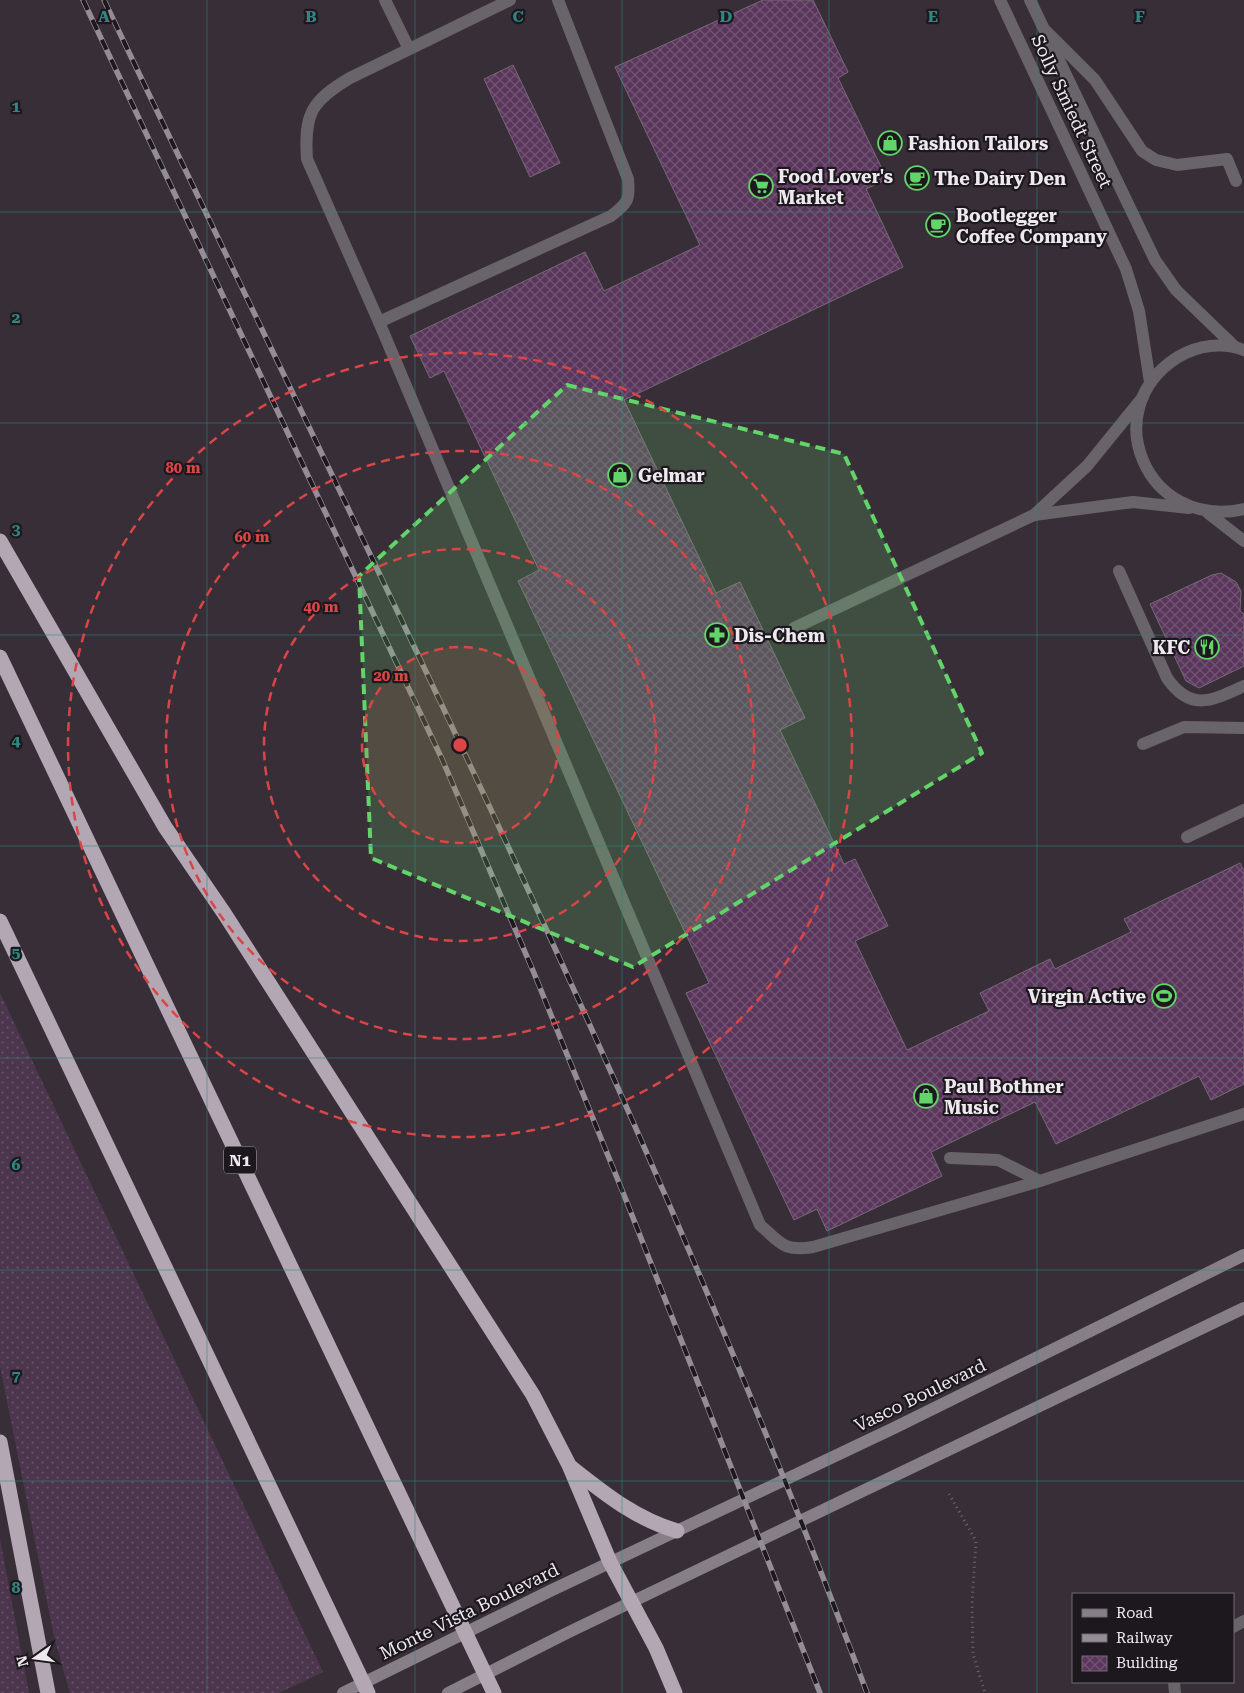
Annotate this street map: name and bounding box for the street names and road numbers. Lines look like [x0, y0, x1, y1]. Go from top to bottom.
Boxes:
street label: Solly Smiedt Street [1027, 31, 1117, 191]
road number: N1 [224, 1146, 256, 1174]
street label: Vasco Boulevard [851, 1354, 990, 1436]
street label: Monte Vista Boulevard [376, 1558, 562, 1664]

